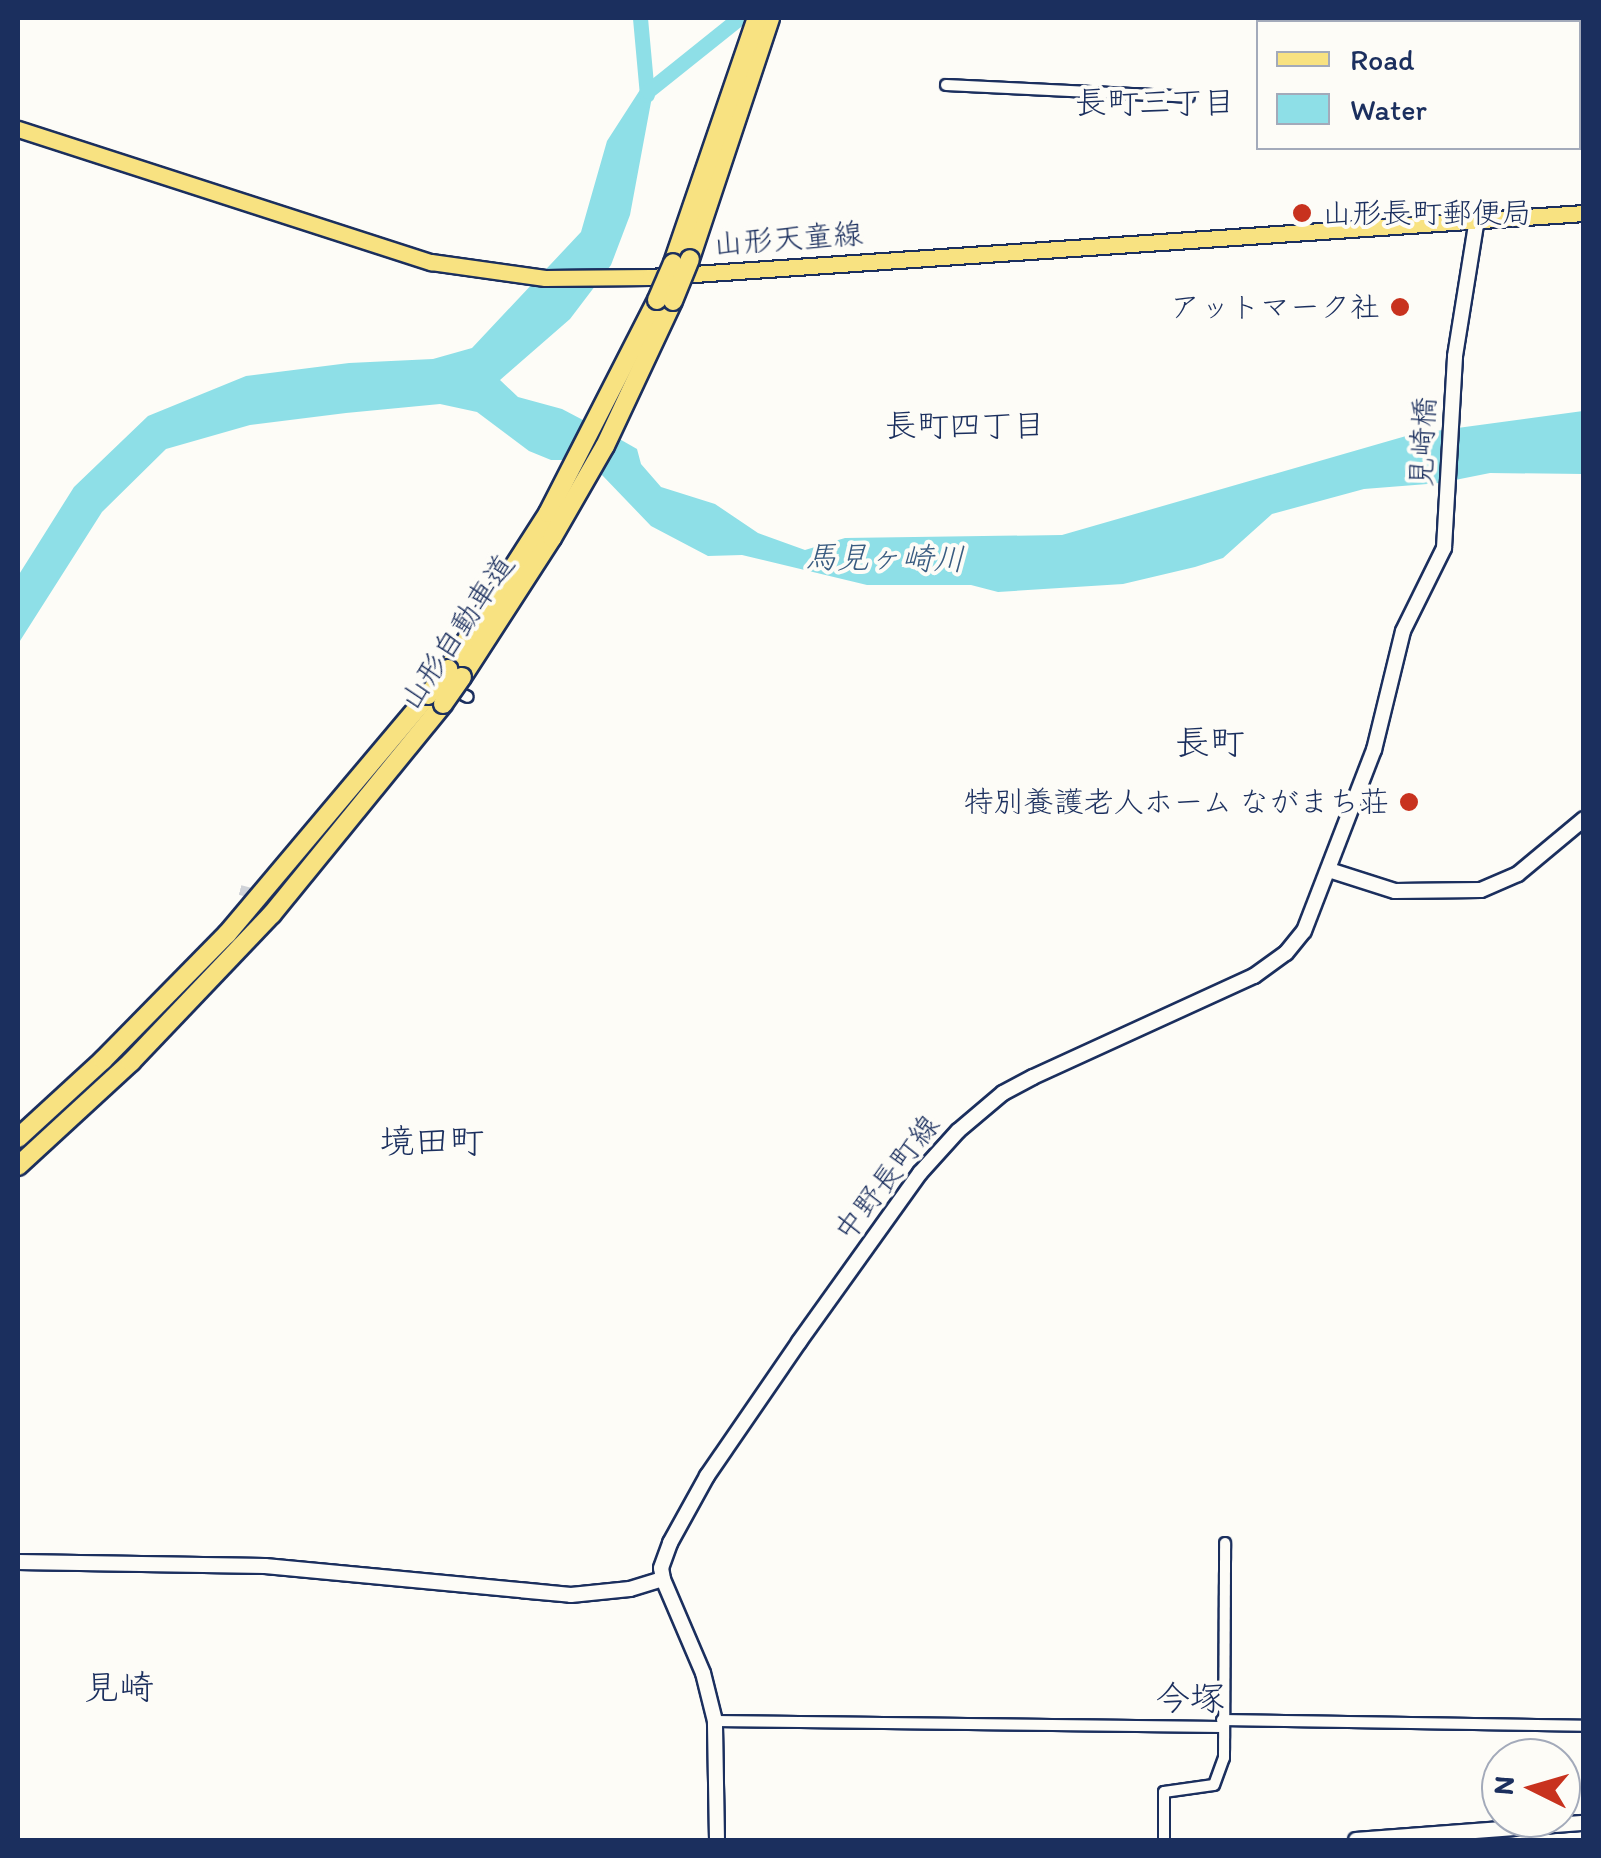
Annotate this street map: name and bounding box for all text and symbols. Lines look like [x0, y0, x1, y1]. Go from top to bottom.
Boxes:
legend [1256, 20, 1581, 150]
text: Road [1350, 41, 1415, 78]
district label: 長町三丁目 [1075, 83, 1235, 121]
text: Water [1350, 91, 1427, 128]
place label: 山形長町郵便局 [1322, 195, 1532, 231]
marker: 山形長町郵便局 [1291, 202, 1313, 224]
street label: 山形天童線 [712, 216, 864, 262]
place label: アットマーク社 [1170, 289, 1380, 325]
marker: アットマーク社 [1389, 296, 1411, 318]
street label: 見崎橋 [1403, 396, 1443, 488]
district label: 長町四丁目 [885, 406, 1045, 444]
water label: 馬見ヶ崎川 [805, 537, 965, 579]
street label: 山形自動車道 [392, 547, 522, 717]
district label: 長町 [1175, 721, 1245, 763]
place label: 特別養護老人ホーム ながまち荘 [962, 784, 1389, 820]
marker: 特別養護老人ホーム ながまち荘 [1398, 791, 1420, 813]
street label: 中野長町線 [827, 1108, 947, 1248]
district label: 境田町 [380, 1120, 484, 1162]
district label: 見崎 [84, 1666, 154, 1708]
district label: 今塚 [1155, 1677, 1225, 1719]
north arrow [1481, 1738, 1581, 1838]
text: N [1485, 1775, 1521, 1796]

